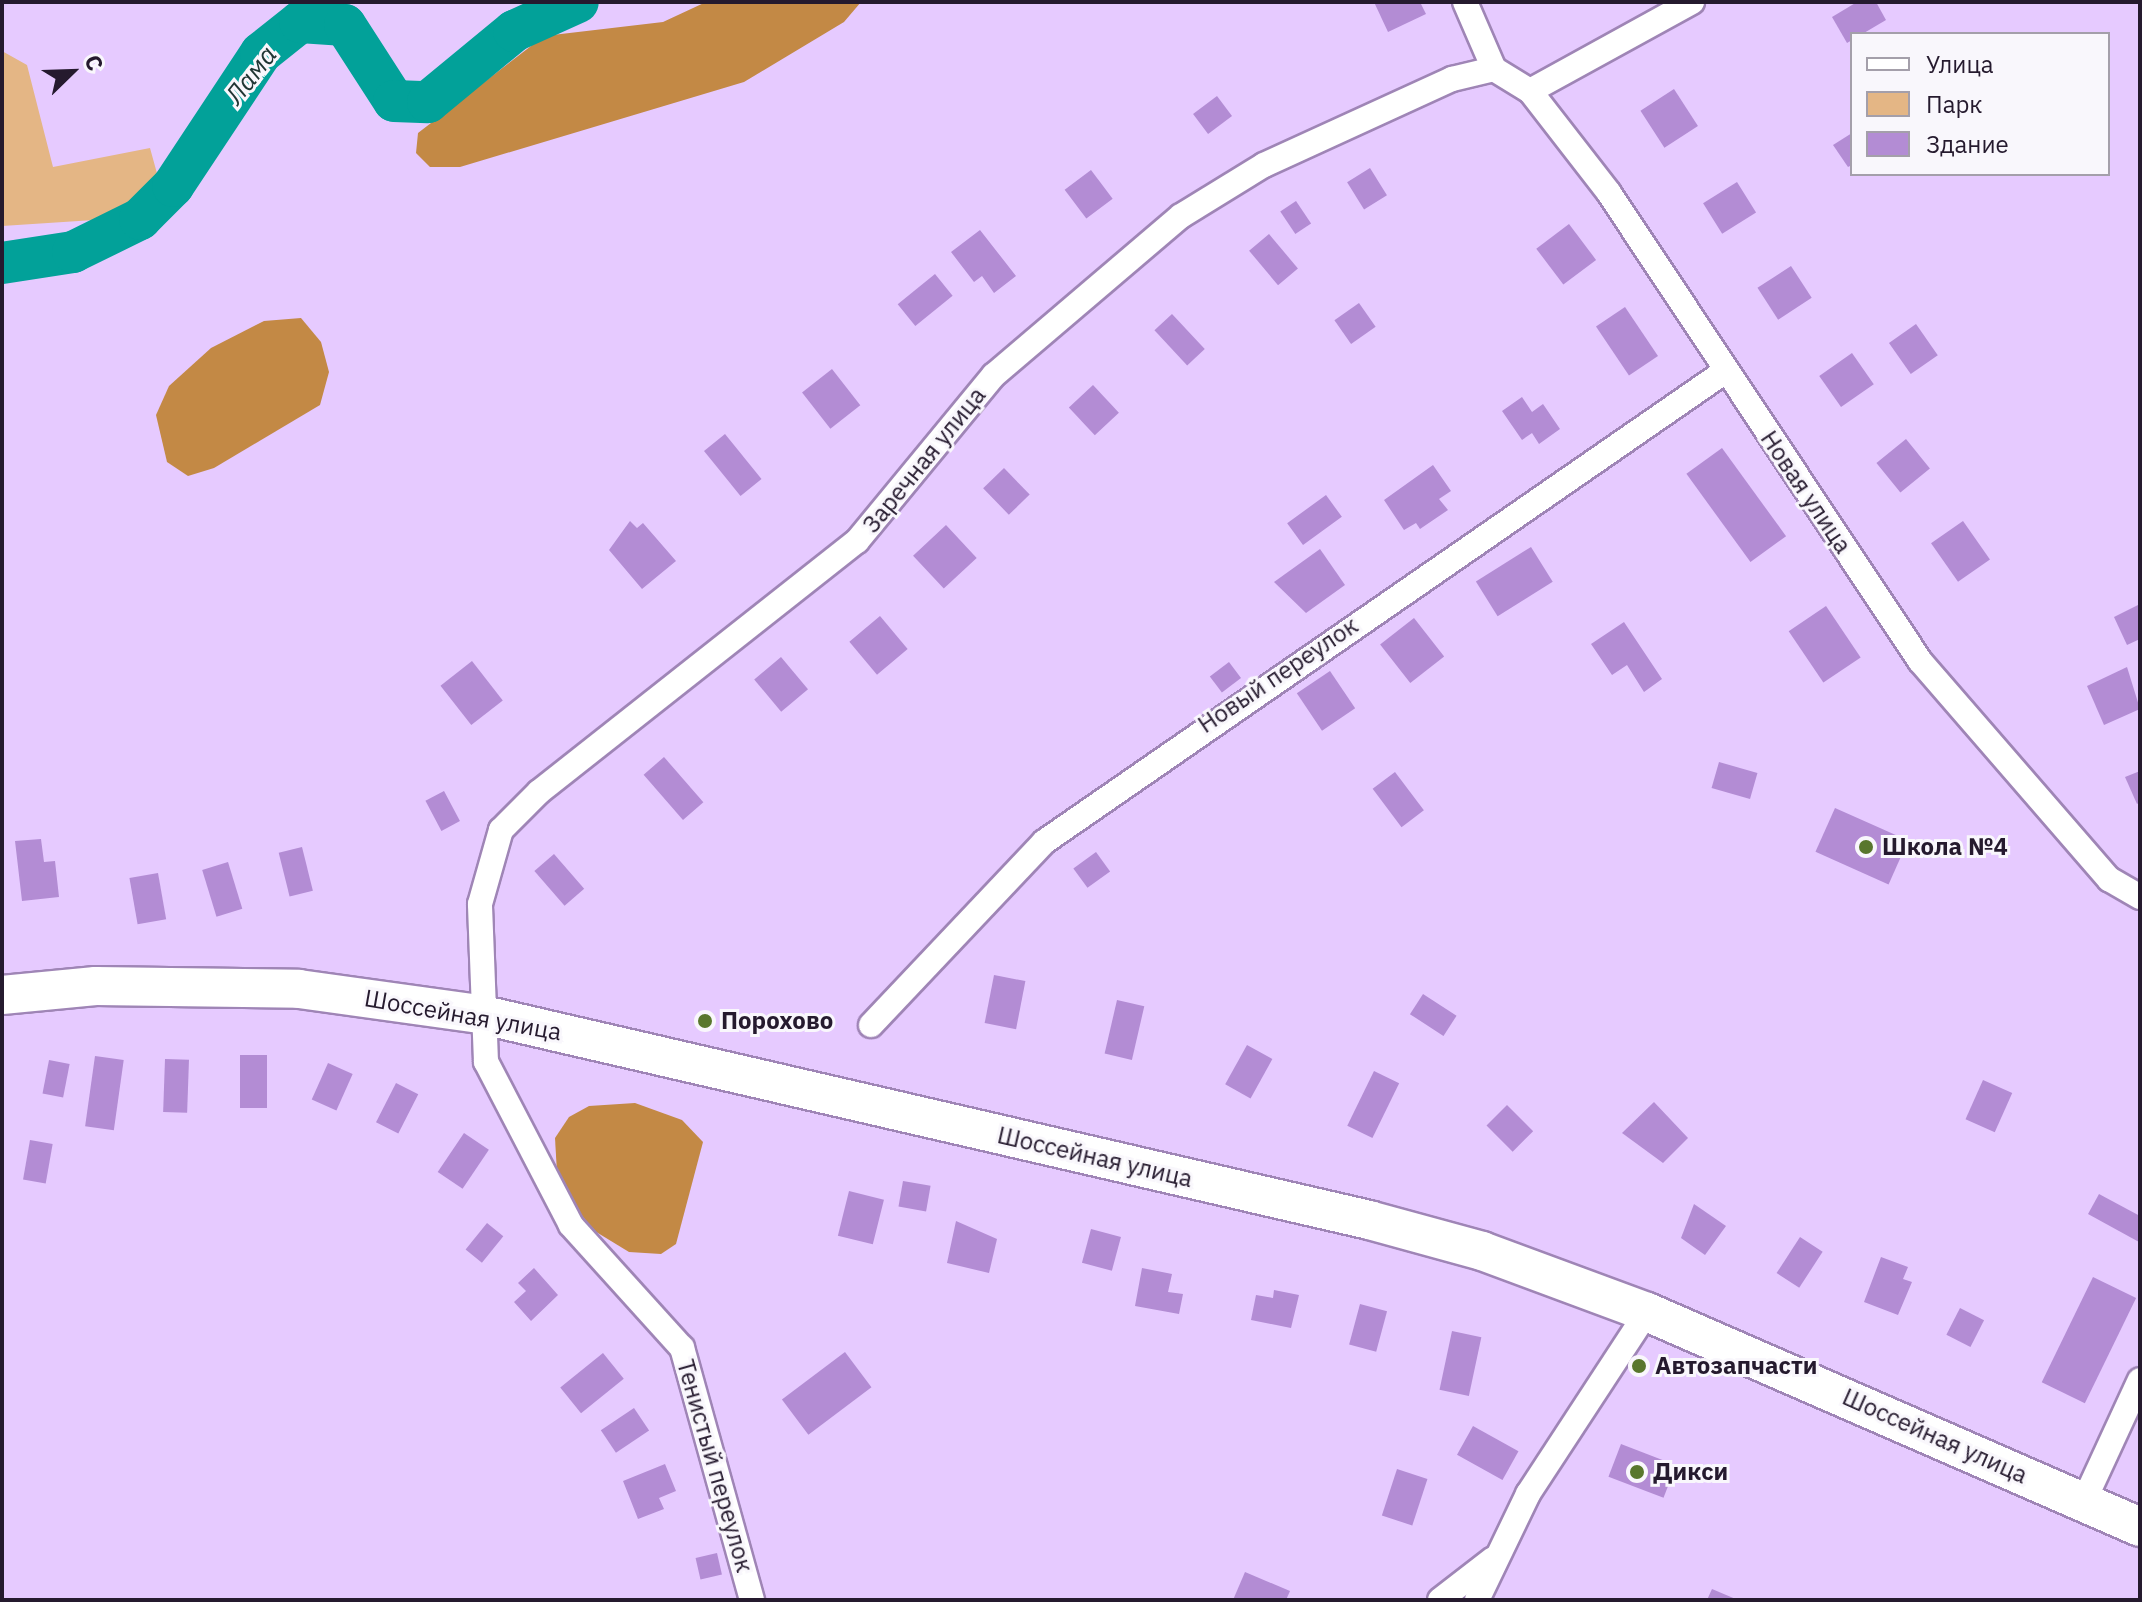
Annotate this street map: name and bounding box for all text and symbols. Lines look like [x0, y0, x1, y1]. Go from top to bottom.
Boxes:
north arrow [32, 32, 112, 112]
legend [1850, 32, 2110, 176]
water label: Лама [219, 40, 283, 110]
text: Улица [1926, 48, 1994, 80]
text: С [78, 50, 111, 75]
text: Парк [1926, 88, 1983, 120]
text: Здание [1926, 128, 2009, 160]
street label: Заречная улица [856, 381, 992, 539]
street label: Новая улица [1755, 425, 1857, 559]
street label: Новый переулок [1193, 611, 1363, 739]
place label: Школа №4 [1882, 833, 2008, 861]
marker: Школа №4 [1857, 838, 1875, 856]
street label: Шоссейная улица [362, 984, 564, 1046]
place label: Порохово [721, 1007, 833, 1035]
marker: Порохово [696, 1012, 714, 1030]
street label: Шоссейная улица [995, 1121, 1195, 1193]
place label: Автозапчасти [1655, 1352, 1818, 1380]
street label: Тенистый переулок [671, 1356, 759, 1576]
marker: Автозапчасти [1630, 1357, 1648, 1375]
street label: Шоссейная улица [1838, 1382, 2032, 1490]
place label: Дикси [1653, 1458, 1728, 1486]
marker: Дикси [1628, 1463, 1646, 1481]

